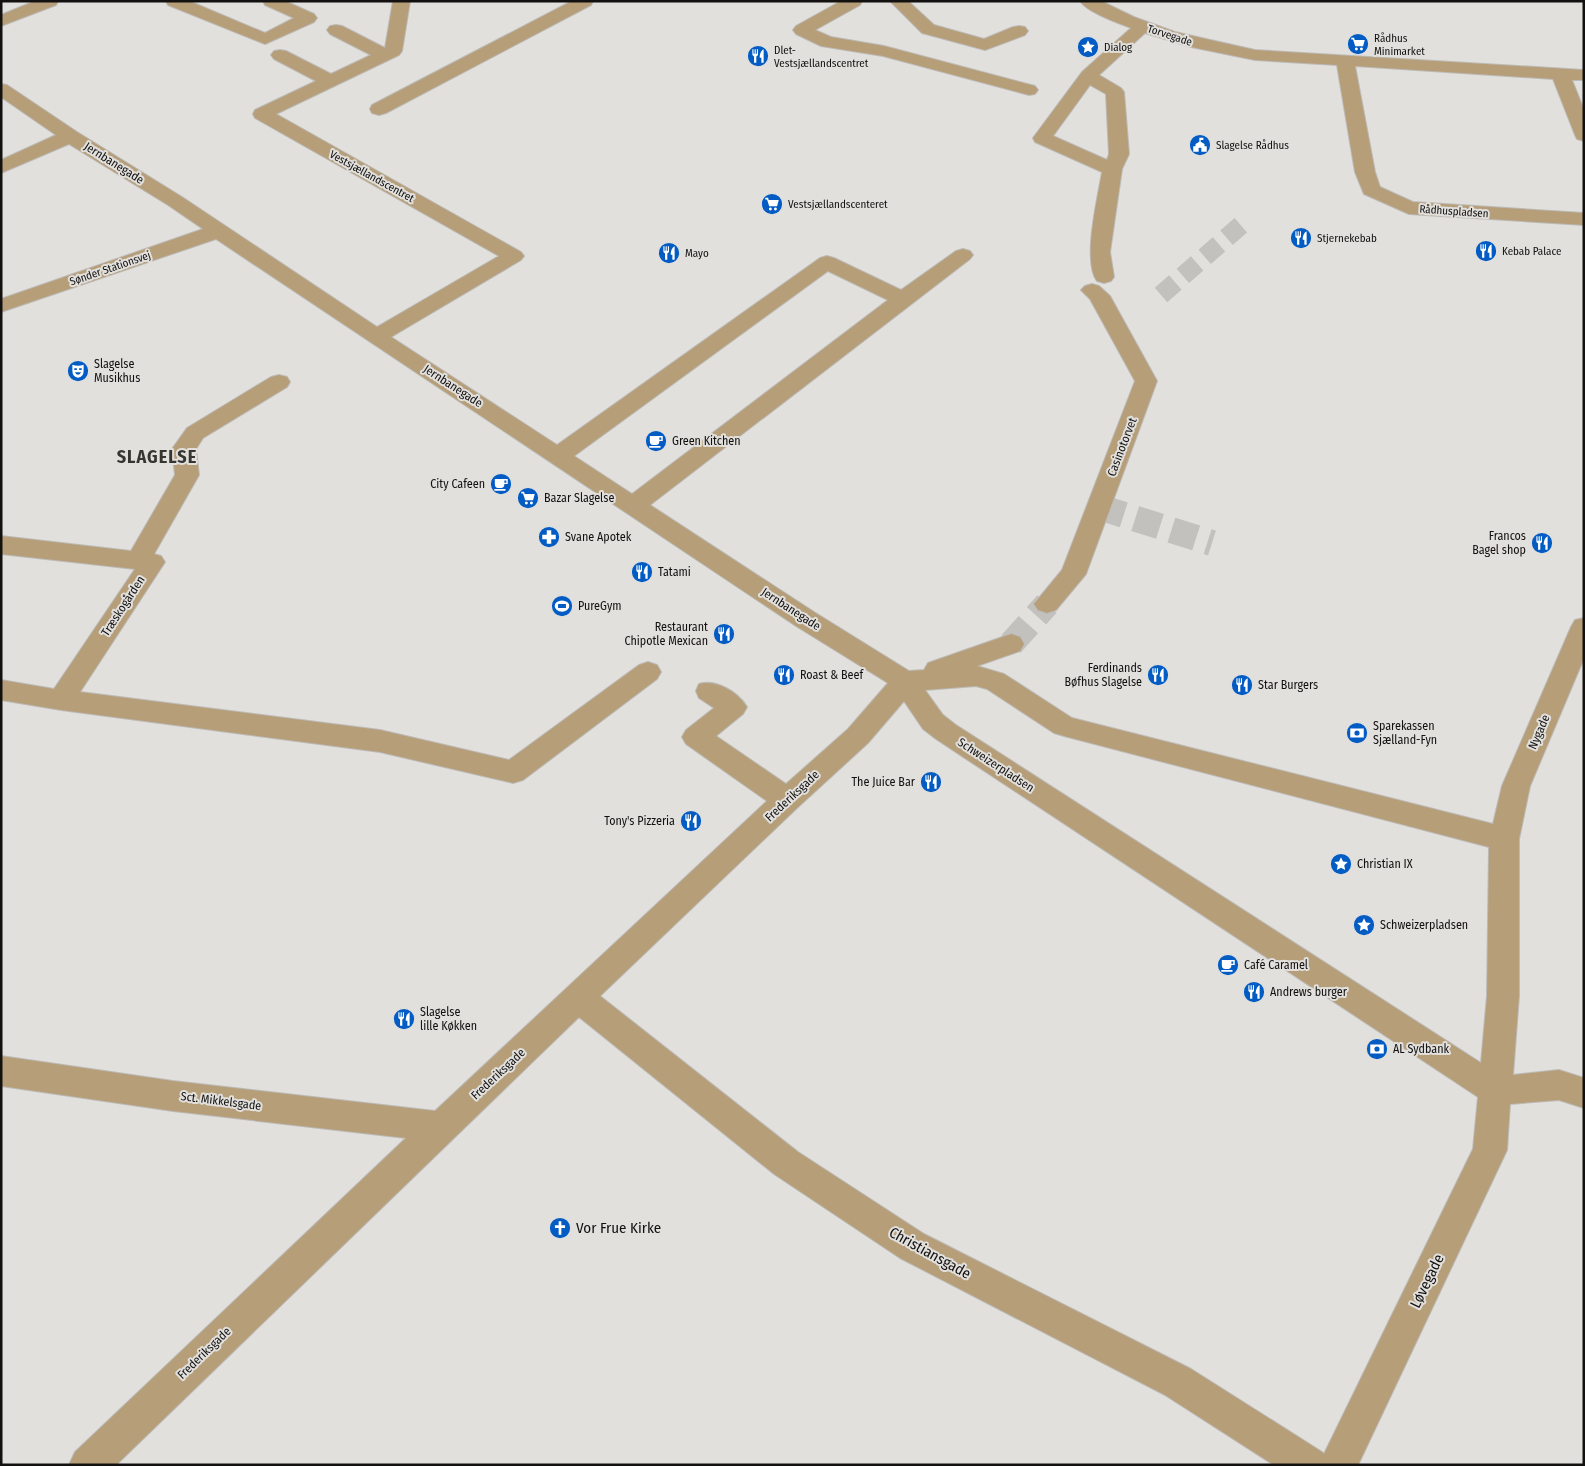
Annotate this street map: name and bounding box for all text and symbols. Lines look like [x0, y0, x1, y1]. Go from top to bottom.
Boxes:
street label: Torvegade [1146, 22, 1194, 49]
supermarket icon: Rådhus Minimarket [1346, 32, 1370, 56]
place label: Rådhus Minimarket [1374, 32, 1425, 58]
place icon: Dialog [1076, 35, 1100, 59]
place label: Dialog [1104, 41, 1133, 54]
restaurant icon: Dlet- Vestsjællandscentret [746, 44, 770, 68]
place label: Dlet- Vestsjællandscentret [774, 44, 869, 70]
public building icon: Slagelse Rådhus [1188, 133, 1212, 157]
street label: Jernbanegade [82, 139, 147, 187]
place label: Slagelse Rådhus [1216, 139, 1289, 152]
street label: Vestsjællandscentret [327, 148, 417, 205]
supermarket icon: Vestsjællandscenteret [760, 192, 784, 216]
place label: Vestsjællandscenteret [788, 198, 888, 211]
street label: Rådhuspladsen [1419, 203, 1489, 220]
restaurant icon: Stjernekebab [1289, 226, 1313, 250]
place label: Stjernekebab [1317, 232, 1377, 245]
restaurant icon: Kebab Palace [1474, 239, 1498, 263]
restaurant icon: Mayo [657, 241, 681, 265]
place label: Kebab Palace [1502, 245, 1561, 258]
place label: Mayo [685, 247, 709, 260]
street label: Sønder Stationsvej [68, 248, 153, 288]
place label: Slagelse Musikhus [94, 357, 140, 385]
theatre icon: Slagelse Musikhus [66, 359, 90, 383]
street label: Jernbanegade [421, 362, 485, 410]
street label: Casinotorvet [1104, 416, 1140, 478]
cafe icon: Green Kitchen [644, 429, 668, 453]
place label: Green Kitchen [672, 434, 741, 448]
district label: SLAGELSE [117, 446, 197, 468]
cafe icon: City Cafeen [489, 472, 513, 496]
place label: City Cafeen [430, 477, 485, 491]
supermarket icon: Bazar Slagelse [516, 486, 540, 510]
place label: Bazar Slagelse [544, 491, 614, 505]
pharmacy icon: Svane Apotek [537, 525, 561, 549]
place label: Francos Bagel shop [1472, 529, 1526, 557]
place label: Svane Apotek [565, 530, 632, 544]
restaurant icon: Francos Bagel shop [1530, 531, 1554, 555]
restaurant icon: Tatami [630, 560, 654, 584]
place label: Tatami [658, 565, 691, 579]
street label: Træskogården [98, 573, 148, 639]
street label: Jernbanegade [759, 585, 823, 633]
sports icon: PureGym [550, 594, 574, 618]
place label: PureGym [578, 599, 622, 613]
place label: Restaurant Chipotle Mexican [624, 620, 708, 648]
restaurant icon: Restaurant Chipotle Mexican [712, 622, 736, 646]
place label: Ferdinands Bøfhus Slagelse [1064, 661, 1142, 689]
restaurant icon: Roast & Beef [772, 663, 796, 687]
restaurant icon: Ferdinands Bøfhus Slagelse [1146, 663, 1170, 687]
place label: Roast & Beef [800, 668, 864, 682]
restaurant icon: Star Burgers [1230, 673, 1254, 697]
place label: Star Burgers [1258, 678, 1318, 692]
street label: Nygade [1525, 713, 1553, 751]
place label: Sparekassen Sjælland-Fyn [1373, 719, 1437, 747]
bank icon: Sparekassen Sjælland-Fyn [1345, 721, 1369, 745]
street label: Schweizerpladsen [955, 735, 1037, 795]
street label: Frederiksgade [762, 767, 822, 824]
restaurant icon: The Juice Bar [919, 770, 943, 794]
place label: The Juice Bar [852, 775, 916, 789]
restaurant icon: Tony's Pizzeria [679, 809, 703, 833]
place label: Tony's Pizzeria [604, 814, 675, 828]
place icon: Christian IX [1329, 852, 1353, 876]
place label: Christian IX [1357, 857, 1413, 871]
place icon: Schweizerpladsen [1352, 913, 1376, 937]
place label: Schweizerpladsen [1380, 918, 1468, 932]
cafe icon: Café Caramel [1216, 953, 1240, 977]
place label: Café Caramel [1244, 958, 1308, 972]
restaurant icon: Andrews burger [1242, 980, 1266, 1004]
place label: Andrews burger [1270, 985, 1348, 999]
place label: Slagelse lille Køkken [420, 1005, 477, 1033]
restaurant icon: Slagelse lille Køkken [392, 1007, 416, 1031]
bank icon: AL Sydbank [1365, 1037, 1389, 1061]
place label: AL Sydbank [1393, 1042, 1449, 1056]
street label: Frederiksgade [468, 1045, 528, 1102]
street label: Sct. Mikkelsgade [180, 1089, 262, 1113]
church icon: Vor Frue Kirke [548, 1216, 572, 1240]
place label: Vor Frue Kirke [576, 1219, 661, 1237]
street label: Christiansgade [886, 1223, 974, 1283]
street label: Løvegade [1406, 1251, 1448, 1311]
street label: Frederiksgade [175, 1324, 234, 1382]

